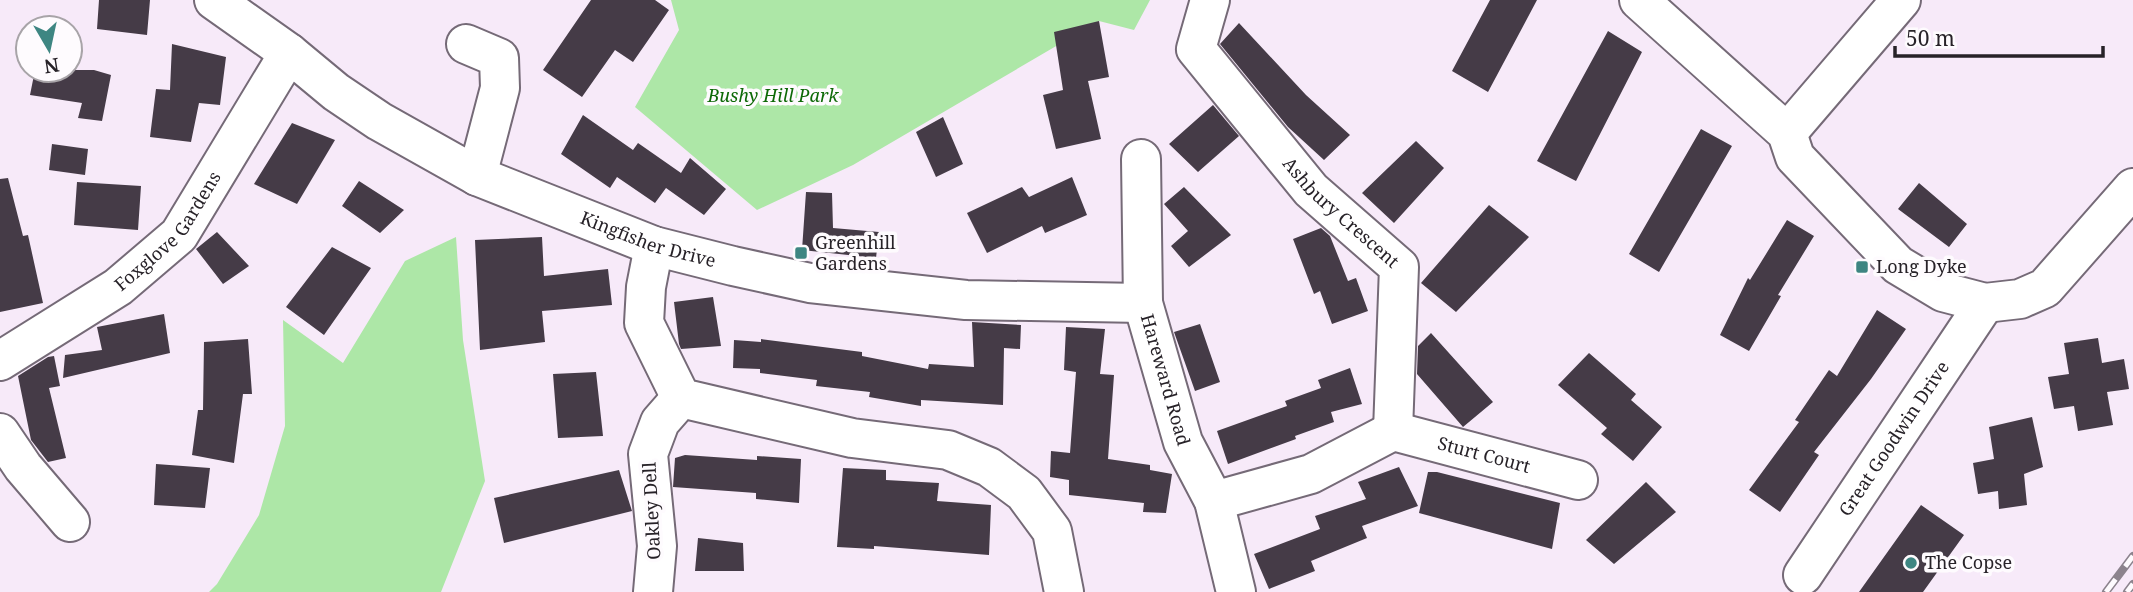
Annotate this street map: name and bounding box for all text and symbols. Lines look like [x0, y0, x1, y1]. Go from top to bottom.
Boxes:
north arrow [14, 14, 84, 84]
scale bar [1895, 14, 2103, 58]
text: 50 m [1906, 24, 1955, 52]
text: N [42, 52, 61, 80]
park label: Bushy Hill Park [706, 83, 839, 107]
street label: Ashbury Crescent [1278, 152, 1405, 273]
street label: Foxglove Gardens [109, 167, 226, 296]
street label: Kingfisher Drive [577, 205, 718, 272]
place label: Greenhill Gardens [815, 230, 896, 275]
marker: Greenhill Gardens [793, 245, 809, 261]
place label: Long Dyke [1876, 254, 1967, 278]
marker: Long Dyke [1854, 259, 1870, 275]
street label: Hareward Road [1136, 311, 1196, 448]
street label: Great Goodwin Drive [1833, 356, 1954, 520]
street label: Sturt Court [1435, 430, 1533, 478]
street label: Oakley Dell [636, 461, 666, 561]
place label: The Copse [1925, 550, 2012, 574]
marker: The Copse [1903, 555, 1919, 571]

